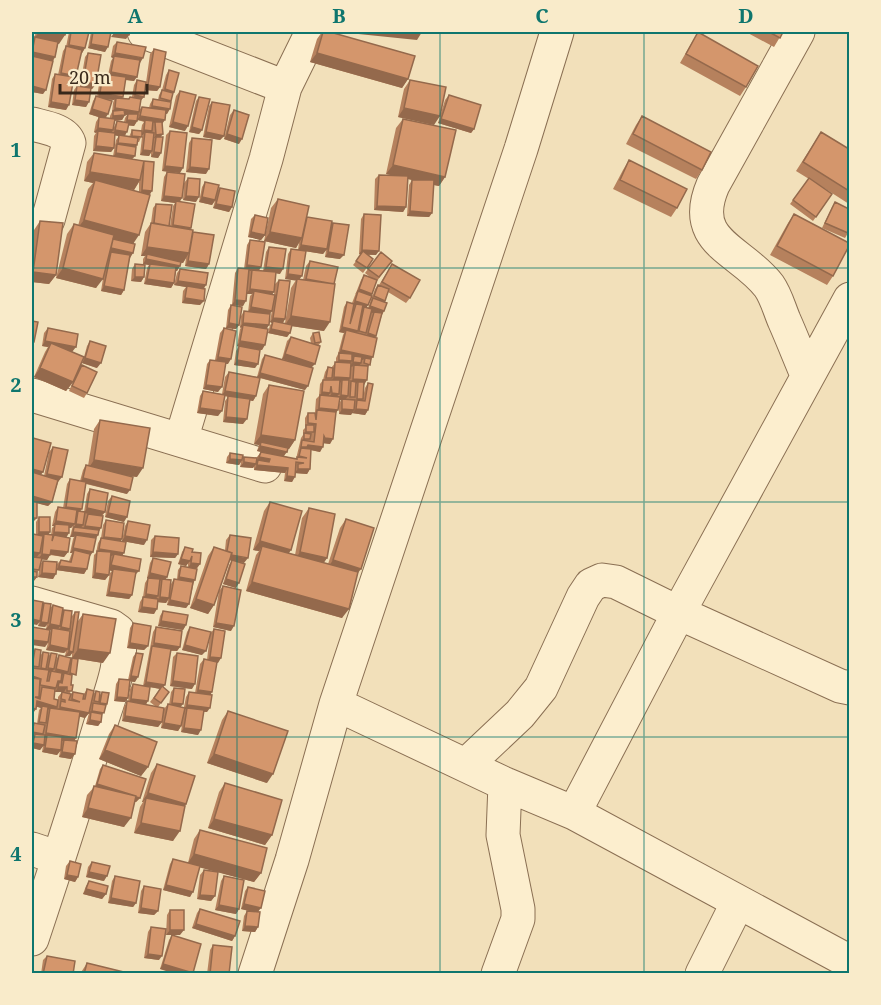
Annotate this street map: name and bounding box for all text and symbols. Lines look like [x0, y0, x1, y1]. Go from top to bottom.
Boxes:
text: A [127, 2, 143, 29]
text: B [332, 2, 346, 29]
text: C [535, 2, 549, 29]
text: D [738, 2, 754, 29]
scale bar [60, 57, 147, 95]
text: 20 m [69, 65, 111, 89]
text: 1 [10, 136, 22, 163]
text: 2 [10, 371, 22, 398]
text: 3 [10, 606, 22, 633]
text: 4 [10, 840, 22, 867]

